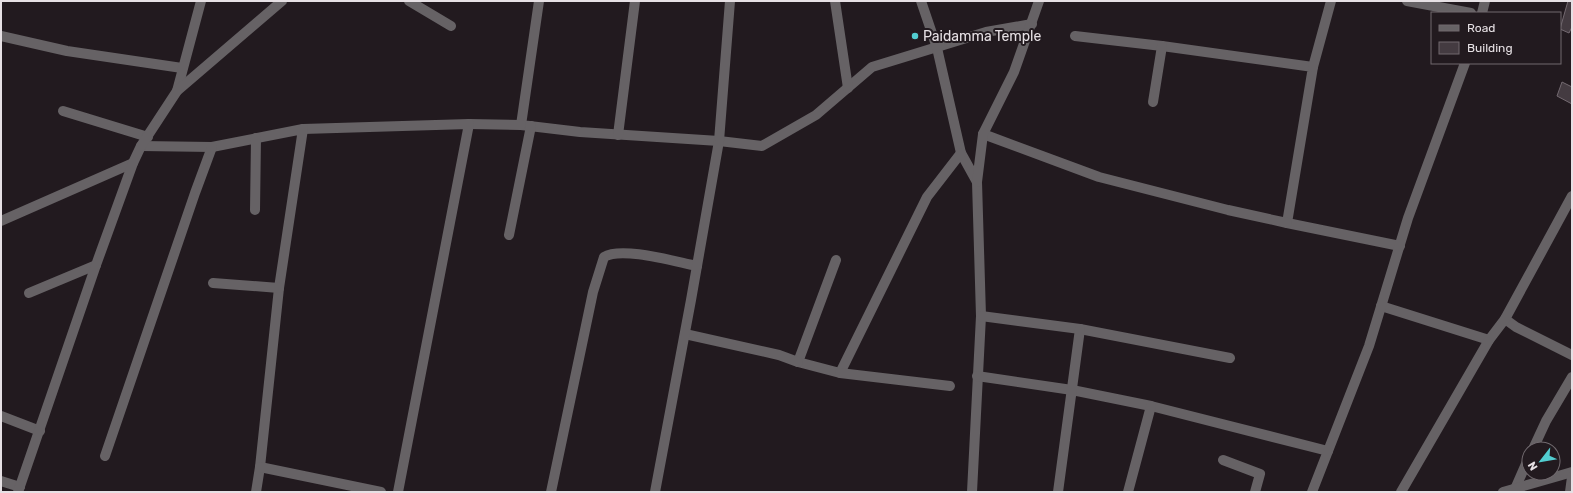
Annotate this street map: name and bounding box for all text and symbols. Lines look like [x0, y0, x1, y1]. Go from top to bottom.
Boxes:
legend [1431, 12, 1561, 64]
text: Road [1467, 21, 1495, 35]
place label: Paidamma Temple [923, 28, 1042, 45]
marker: Paidamma Temple [910, 31, 920, 41]
text: Building [1467, 41, 1513, 55]
north arrow [1521, 441, 1561, 481]
text: N [1525, 459, 1540, 473]

